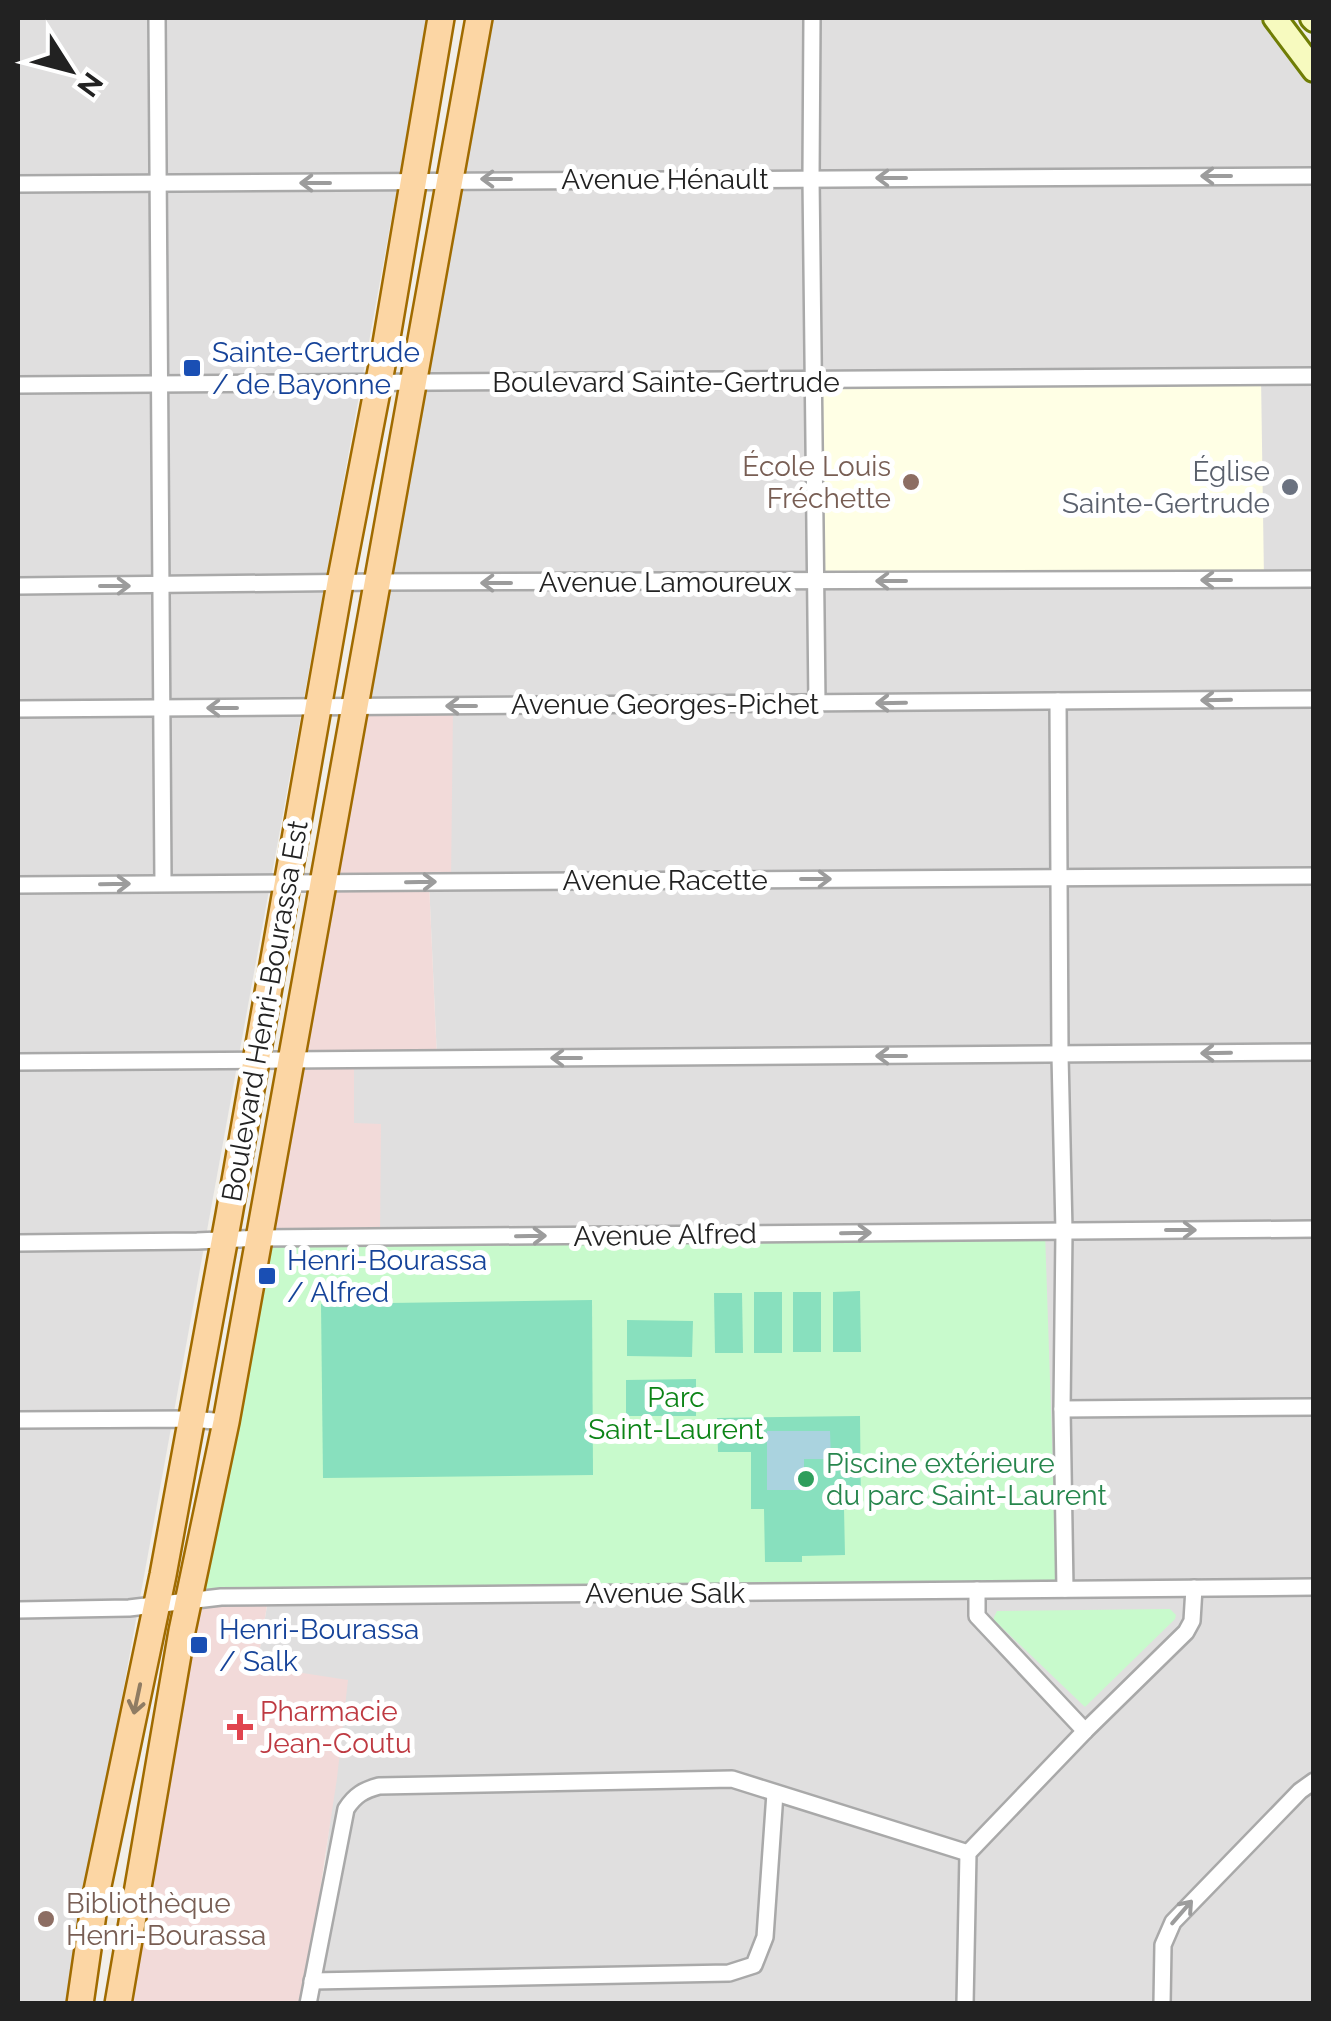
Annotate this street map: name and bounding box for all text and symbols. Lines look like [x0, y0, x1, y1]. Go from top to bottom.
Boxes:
north arrow [20, 20, 120, 120]
text: N [70, 66, 109, 103]
street label: Avenue Hénault [561, 163, 769, 196]
one-way arrow [1201, 166, 1234, 186]
one-way arrow [876, 168, 908, 188]
one-way arrow [481, 170, 514, 188]
one-way arrow [299, 174, 332, 192]
place label: Sainte-Gertrude / de Bayonne [212, 336, 420, 401]
marker: Sainte-Gertrude / de Bayonne [181, 357, 203, 379]
street label: Boulevard Sainte-Gertrude [492, 366, 840, 399]
place label: École Louis Fréchette [742, 450, 891, 515]
place label: Église Sainte-Gertrude [1062, 455, 1270, 520]
marker: École Louis Fréchette [900, 471, 922, 493]
marker: Église Sainte-Gertrude [1279, 476, 1301, 498]
street label: Avenue Lamoureux [539, 566, 791, 599]
one-way arrow [1201, 570, 1234, 590]
one-way arrow [876, 572, 908, 590]
one-way arrow [481, 574, 514, 592]
one-way arrow [98, 576, 130, 595]
street label: Avenue Georges-Pichet [511, 688, 820, 721]
one-way arrow [1201, 690, 1234, 710]
one-way arrow [876, 694, 908, 712]
one-way arrow [446, 696, 478, 716]
one-way arrow [206, 698, 238, 718]
street label: Boulevard Henri-Bourassa Est [215, 817, 315, 1204]
street label: Avenue Racette [562, 864, 768, 897]
one-way arrow [800, 870, 832, 888]
one-way arrow [404, 872, 437, 892]
one-way arrow [98, 874, 130, 894]
one-way arrow [1201, 1044, 1233, 1063]
one-way arrow [876, 1046, 908, 1066]
one-way arrow [551, 1048, 584, 1068]
street label: Avenue Alfred [573, 1217, 757, 1253]
one-way arrow [1164, 1220, 1197, 1240]
one-way arrow [840, 1224, 872, 1242]
one-way arrow [515, 1227, 547, 1246]
place label: Henri-Bourassa / Alfred [287, 1244, 487, 1309]
marker: Henri-Bourassa / Alfred [256, 1265, 278, 1287]
park label: Parc Saint-Laurent [588, 1381, 764, 1446]
place label: Piscine extérieure du parc Saint-Laurent [826, 1447, 1107, 1512]
marker: Piscine extérieure du parc Saint-Laurent [795, 1468, 817, 1490]
street label: Avenue Salk [585, 1577, 745, 1610]
place label: Henri-Bourassa / Salk [219, 1613, 419, 1678]
marker: Henri-Bourassa / Salk [188, 1634, 210, 1656]
one-way arrow [126, 1682, 145, 1714]
place label: Pharmacie Jean-Coutu [260, 1695, 412, 1760]
marker: Pharmacie Jean-Coutu [229, 1716, 251, 1738]
place label: Bibliothèque Henri-Bourassa [66, 1887, 266, 1952]
one-way arrow [1171, 1900, 1194, 1925]
marker: Bibliothèque Henri-Bourassa [35, 1908, 57, 1930]

